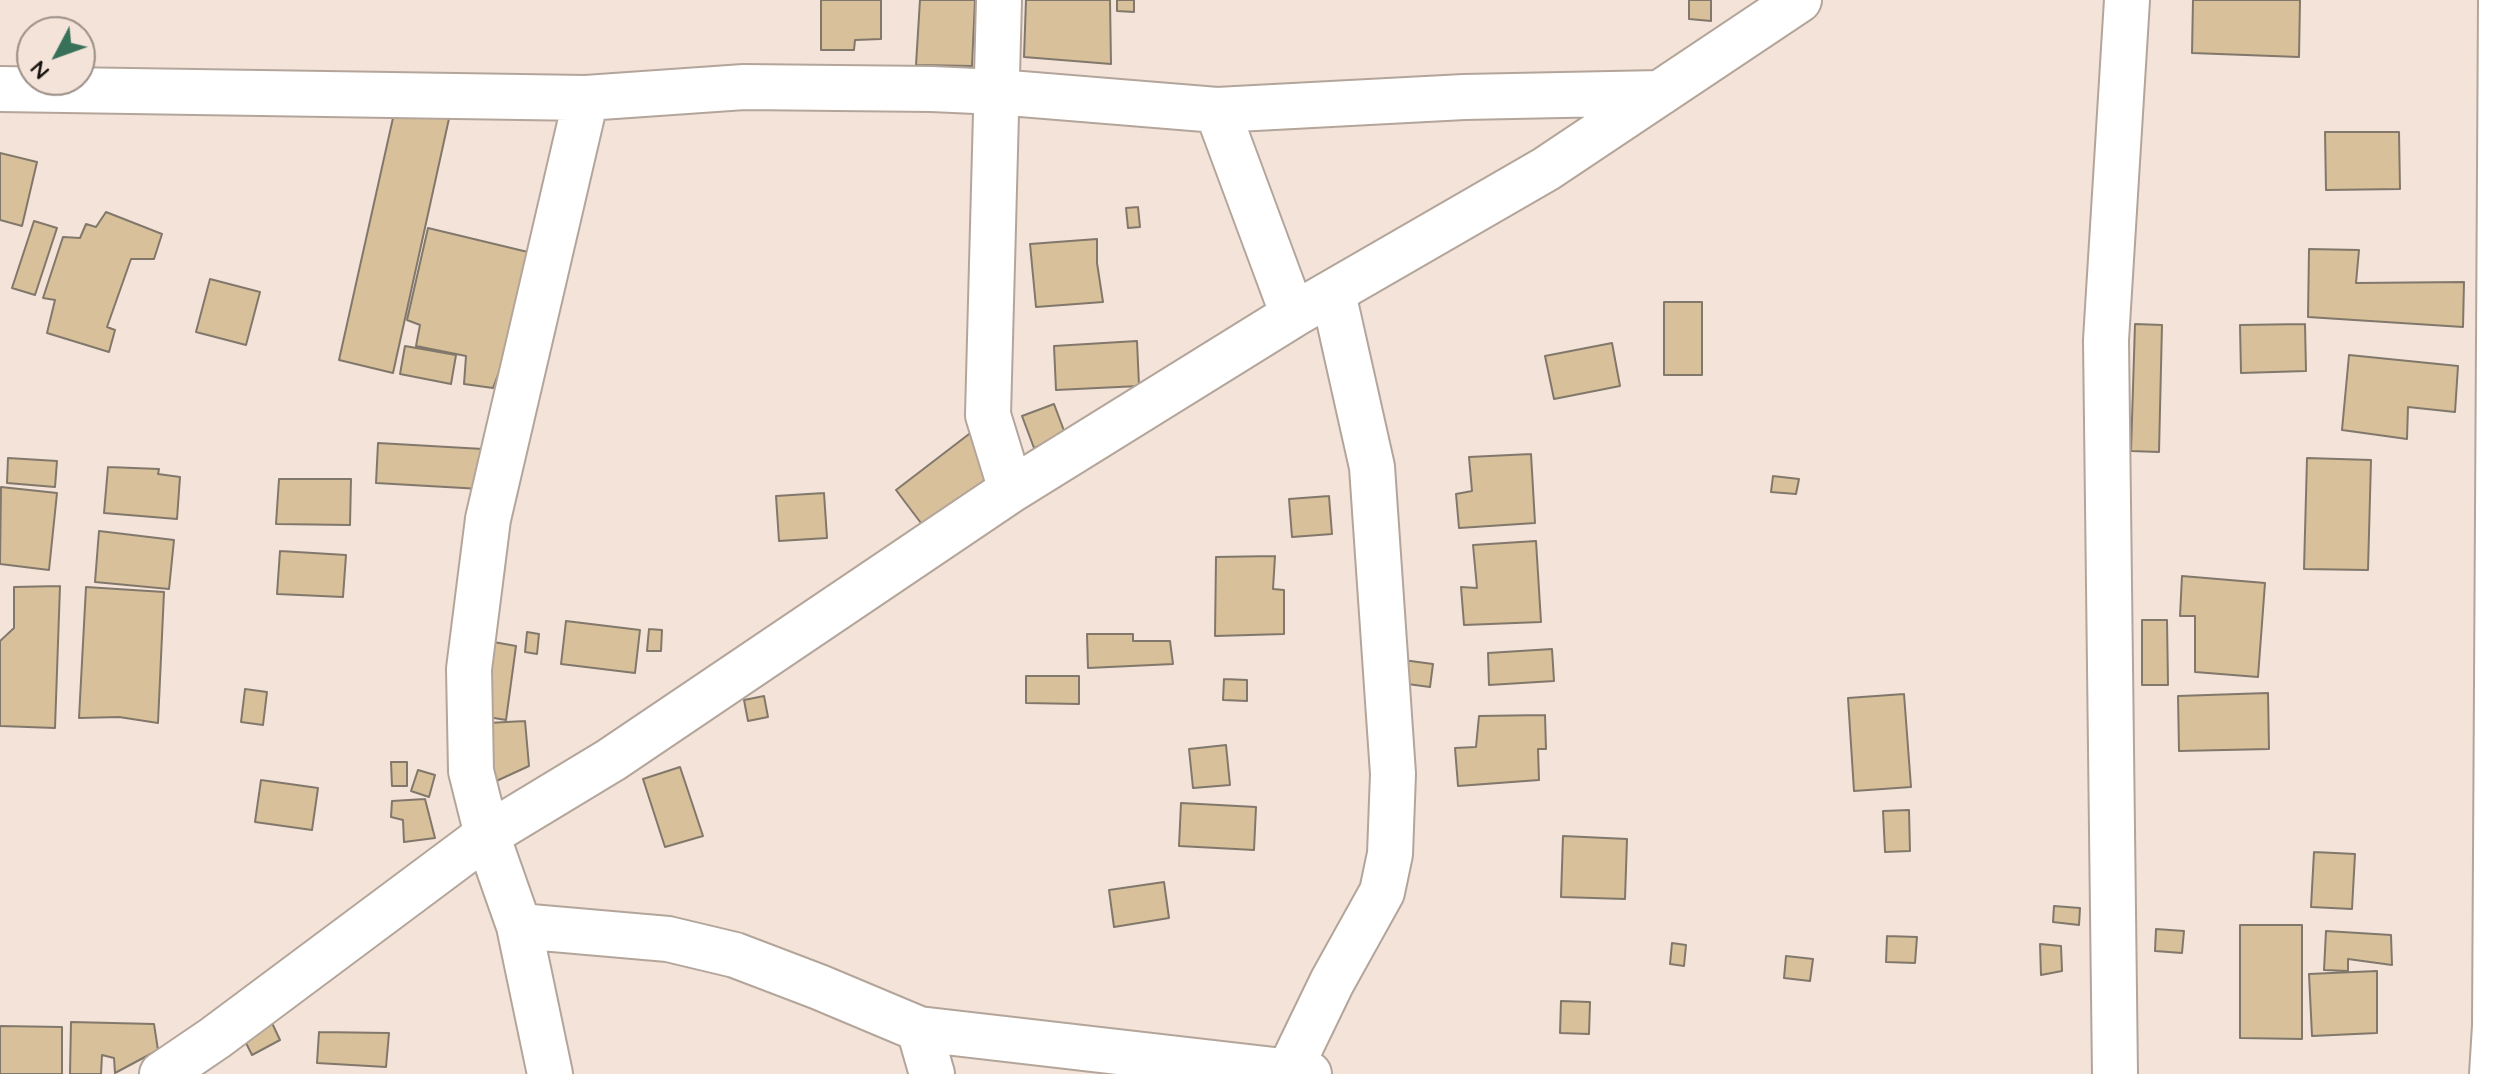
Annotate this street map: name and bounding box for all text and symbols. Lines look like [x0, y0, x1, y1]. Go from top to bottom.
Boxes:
north arrow [16, 16, 96, 96]
text: N [24, 55, 55, 86]

